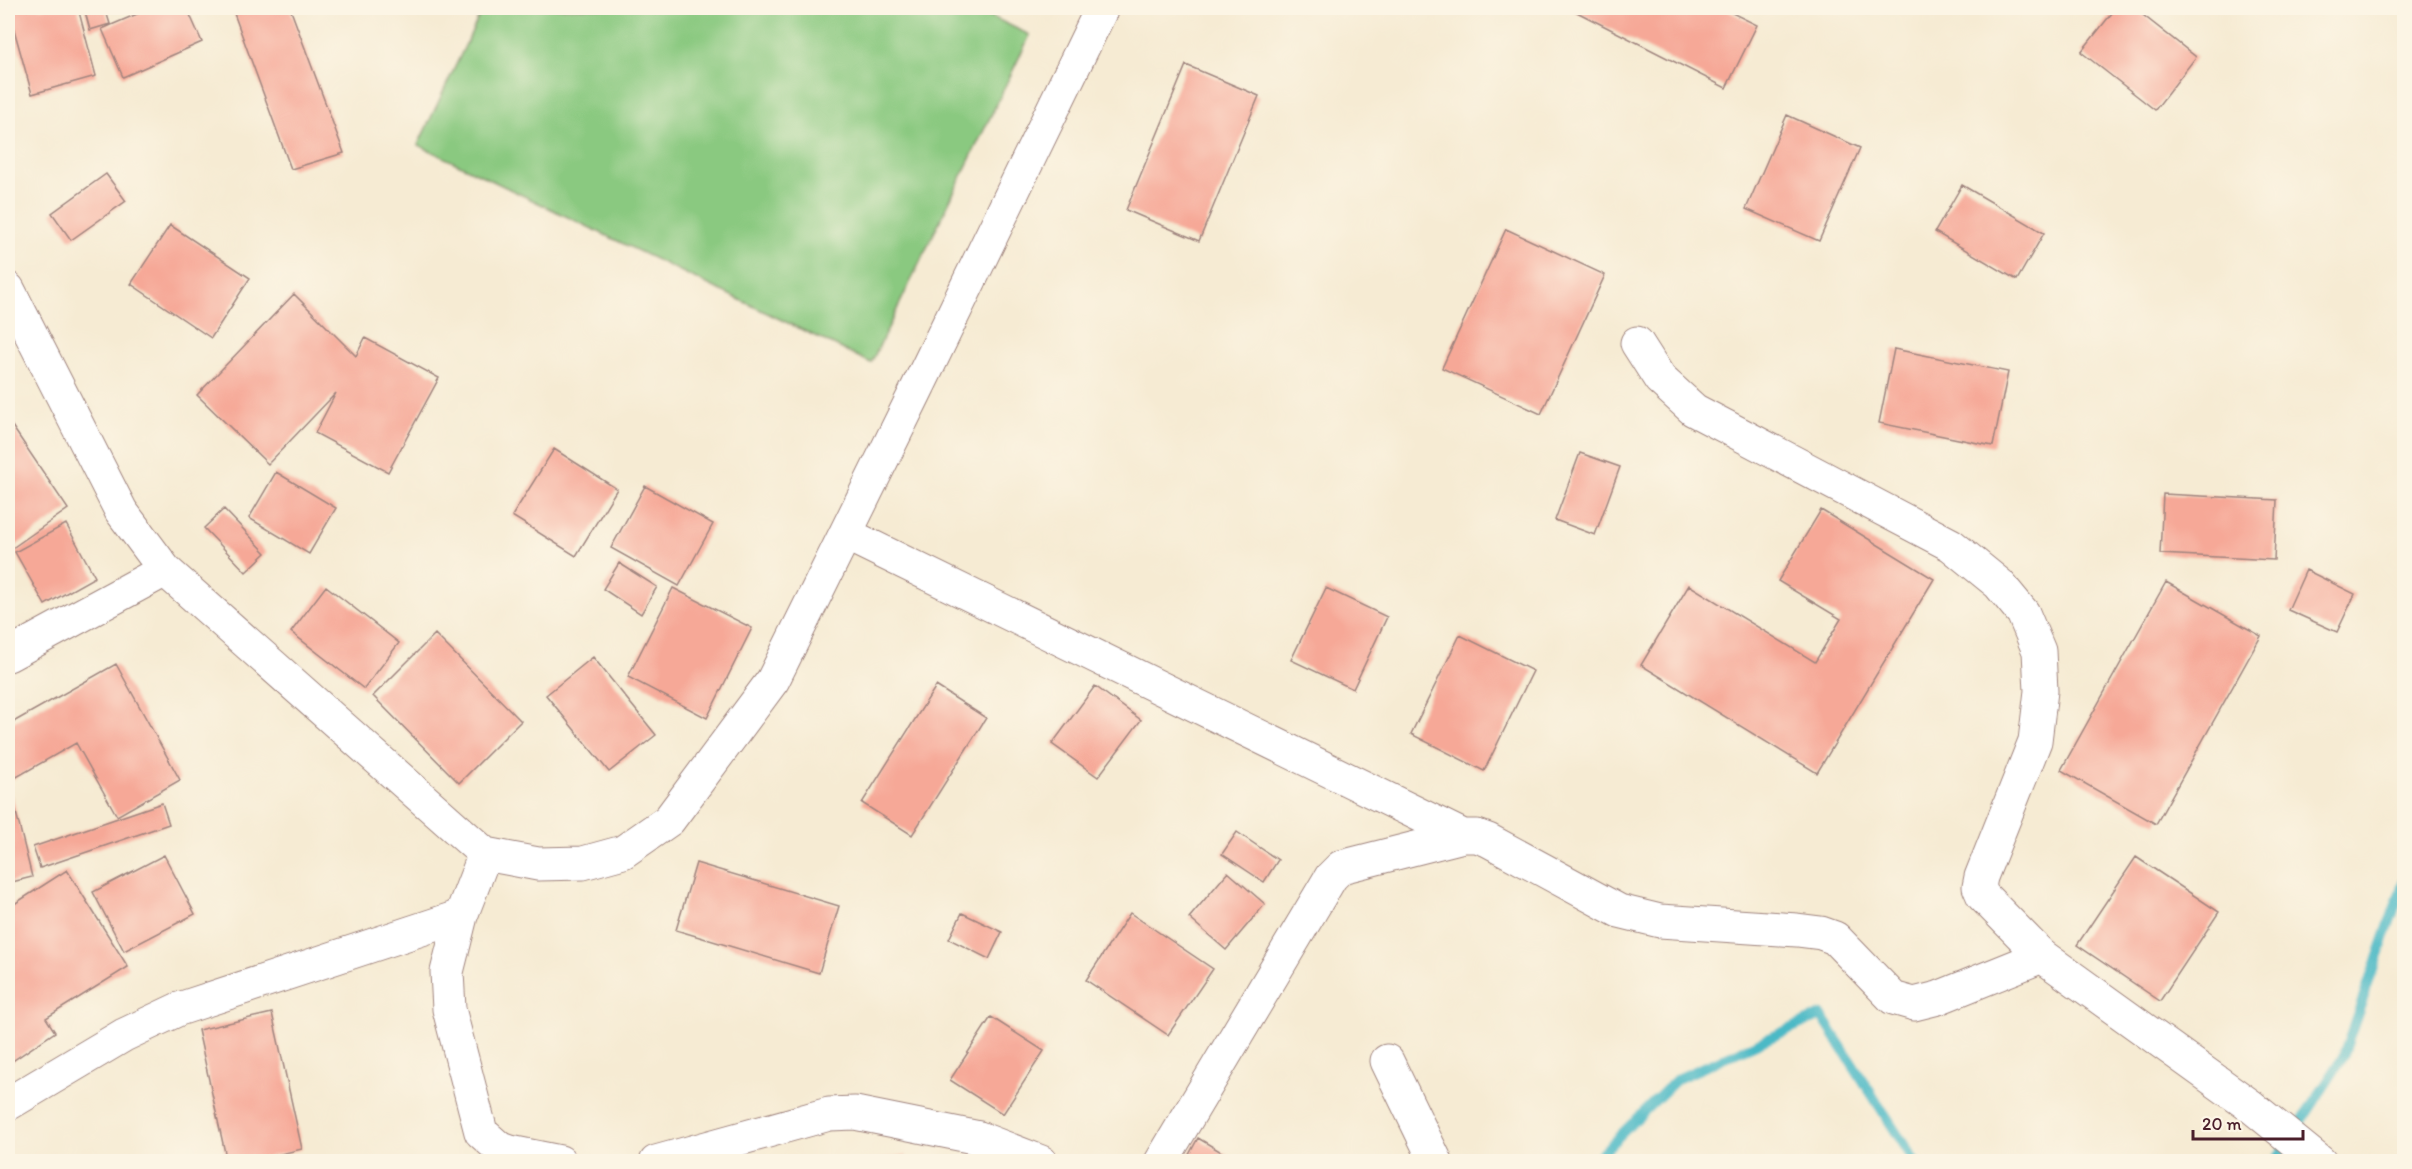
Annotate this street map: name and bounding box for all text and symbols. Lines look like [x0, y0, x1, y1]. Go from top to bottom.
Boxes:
scale bar [2193, 1103, 2302, 1141]
text: 20 m [2202, 1113, 2242, 1135]

